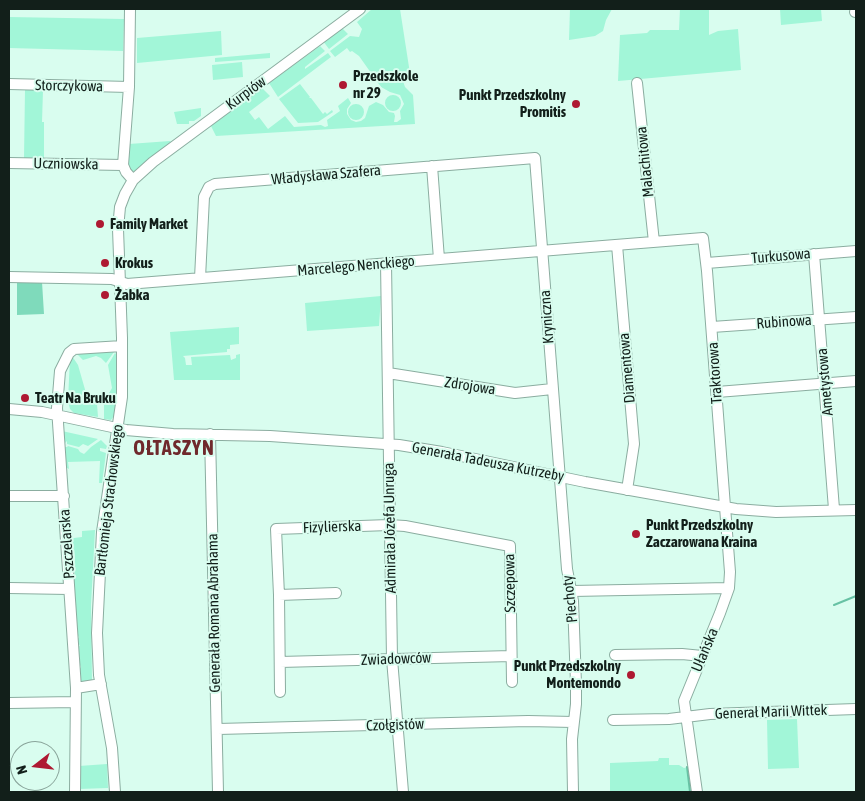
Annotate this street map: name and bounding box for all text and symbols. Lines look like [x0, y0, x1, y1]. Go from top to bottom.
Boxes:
place label: Przedszkole nr 29 [353, 67, 419, 102]
street label: Kurpiów [222, 72, 270, 114]
street label: Storczykowa [35, 76, 103, 96]
marker: Przedszkole nr 29 [337, 79, 349, 91]
place label: Punkt Przedszkolny Promitis [459, 86, 566, 121]
marker: Punkt Przedszkolny Promitis [570, 98, 582, 110]
street label: Malachitowa [632, 126, 658, 198]
street label: Uczniowska [33, 154, 99, 174]
street label: Władysława Szafera [270, 161, 382, 189]
place label: Family Market [110, 215, 188, 233]
marker: Family Market [94, 218, 106, 230]
street label: Turkusowa [751, 244, 811, 268]
street label: Marcelego Nenckiego [297, 252, 415, 280]
place label: Krokus [115, 254, 153, 272]
marker: Krokus [99, 257, 111, 269]
place label: Żabka [115, 286, 149, 304]
marker: Żabka [99, 289, 111, 301]
street label: Kryniczna [536, 289, 558, 345]
street label: Rubinowa [756, 311, 812, 333]
street label: Diamentowa [615, 332, 639, 404]
street label: Traktorowa [704, 342, 726, 404]
street label: Ametystowa [813, 348, 837, 416]
street label: Zdrojowa [443, 373, 497, 399]
place label: Teatr Na Bruku [35, 389, 116, 407]
marker: Teatr Na Bruku [19, 392, 31, 404]
street label: Bartłomieja Strachowskiego [91, 423, 127, 577]
district label: OŁTASZYN [132, 437, 216, 461]
street label: Generała Tadeusza Kutrzeby [410, 438, 566, 486]
street label: Admirała Józefa Unruga [380, 463, 400, 593]
street label: Pszczelarska [56, 509, 78, 579]
place label: Punkt Przedszkolny Zaczarowana Kraina [646, 516, 757, 551]
street label: Fizylierska [302, 517, 362, 537]
marker: Punkt Przedszkolny Zaczarowana Kraina [630, 528, 642, 540]
street label: Generała Romana Abrahama [204, 533, 224, 693]
street label: Szczepowa [500, 553, 520, 613]
street label: Piechoty [559, 574, 581, 624]
street label: Ułańska [688, 625, 722, 675]
street label: Zwiadowców [361, 649, 431, 669]
place label: Punkt Przedszkolny Montemondo [514, 657, 621, 692]
marker: Punkt Przedszkolny Montemondo [625, 669, 637, 681]
street label: Generał Marii Wittek [714, 701, 828, 723]
street label: Czołgistów [366, 715, 424, 735]
north arrow [10, 741, 60, 791]
text: N [13, 764, 30, 776]

